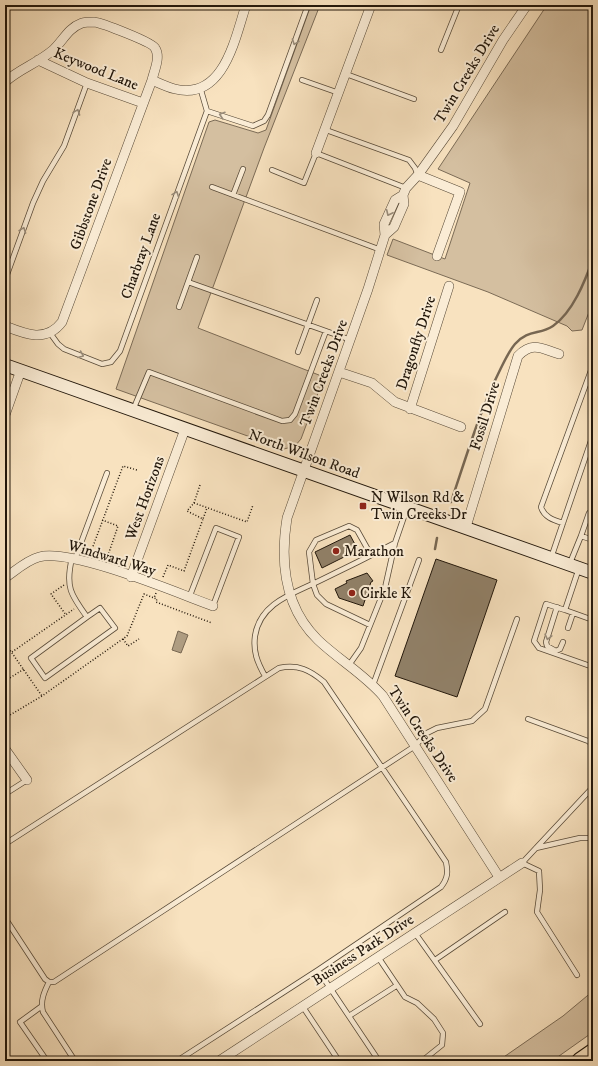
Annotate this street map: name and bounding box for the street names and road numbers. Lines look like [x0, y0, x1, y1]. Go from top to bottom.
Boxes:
street label: Twin Creeks Drive [430, 21, 504, 127]
street label: Keywood Lane [51, 43, 141, 95]
street label: Gibbstone Drive [66, 156, 116, 252]
street label: Charbray Lane [117, 210, 165, 302]
street label: Dragonfly Drive [392, 294, 440, 392]
street label: Twin Creeks Drive [296, 317, 352, 429]
street label: Fossil Drive [466, 379, 504, 453]
street label: North Wilson Road [246, 425, 363, 483]
street label: West Horizons [121, 453, 169, 544]
street label: Windward Way [65, 535, 159, 581]
street label: Twin Creeks Drive [384, 682, 462, 786]
street label: Business Park Drive [309, 910, 417, 990]

